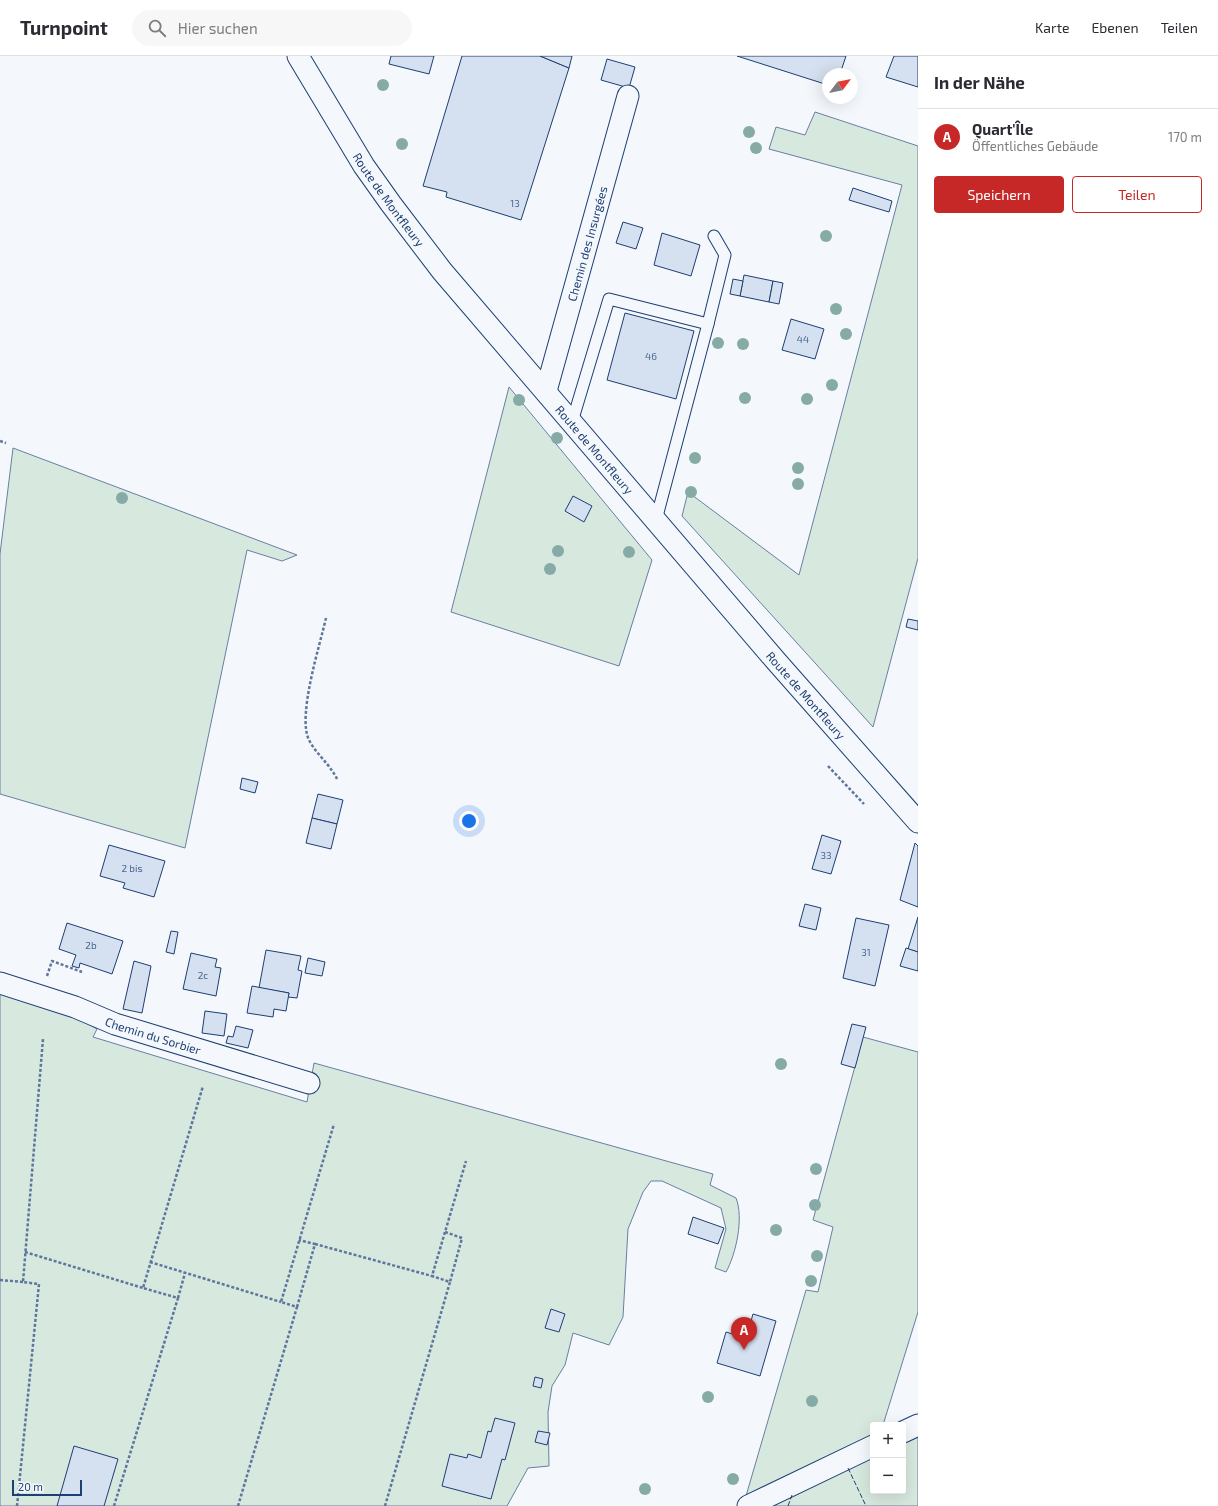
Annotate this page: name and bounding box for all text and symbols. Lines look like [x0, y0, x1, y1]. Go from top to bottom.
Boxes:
search box [132, 10, 412, 46]
text: Turnpoint [20, 16, 108, 39]
icon: search [146, 17, 168, 39]
text: Hier suchen [178, 19, 258, 37]
text: Karte [1035, 19, 1070, 36]
text: Ebenen [1092, 19, 1139, 36]
text: Teilen [1161, 19, 1198, 36]
north arrow [822, 68, 858, 104]
text: In der Nähe [934, 72, 1025, 92]
text: Quart'Île [972, 120, 1033, 138]
text: A [943, 129, 951, 145]
text: 170 m [1168, 129, 1202, 145]
text: Öffentliches Gebäude [972, 138, 1098, 154]
street label: Route de Montfleury [351, 150, 428, 249]
button: Speichern [934, 176, 1064, 213]
button: Teilen [1072, 176, 1202, 213]
street label: Chemin des Insurgées [564, 184, 610, 303]
house number: 13 [510, 197, 520, 209]
house number: 44 [797, 333, 809, 345]
house number: 46 [645, 350, 657, 362]
street label: Route de Montfleury [553, 402, 637, 497]
street label: Route de Montfleury [764, 648, 849, 742]
your location [459, 811, 479, 831]
house number: 33 [820, 849, 832, 861]
house number: 2 bis [121, 862, 143, 874]
house number: 2b [85, 939, 97, 951]
house number: 31 [861, 946, 871, 958]
house number: 2c [198, 969, 208, 981]
street label: Chemin du Sorbier [103, 1014, 203, 1057]
pin: A [731, 1317, 757, 1350]
map controls [870, 1422, 906, 1494]
button: + [870, 1422, 906, 1458]
button: − [870, 1458, 906, 1494]
scale bar [12, 1478, 82, 1497]
text: 20 m [18, 1480, 43, 1493]

